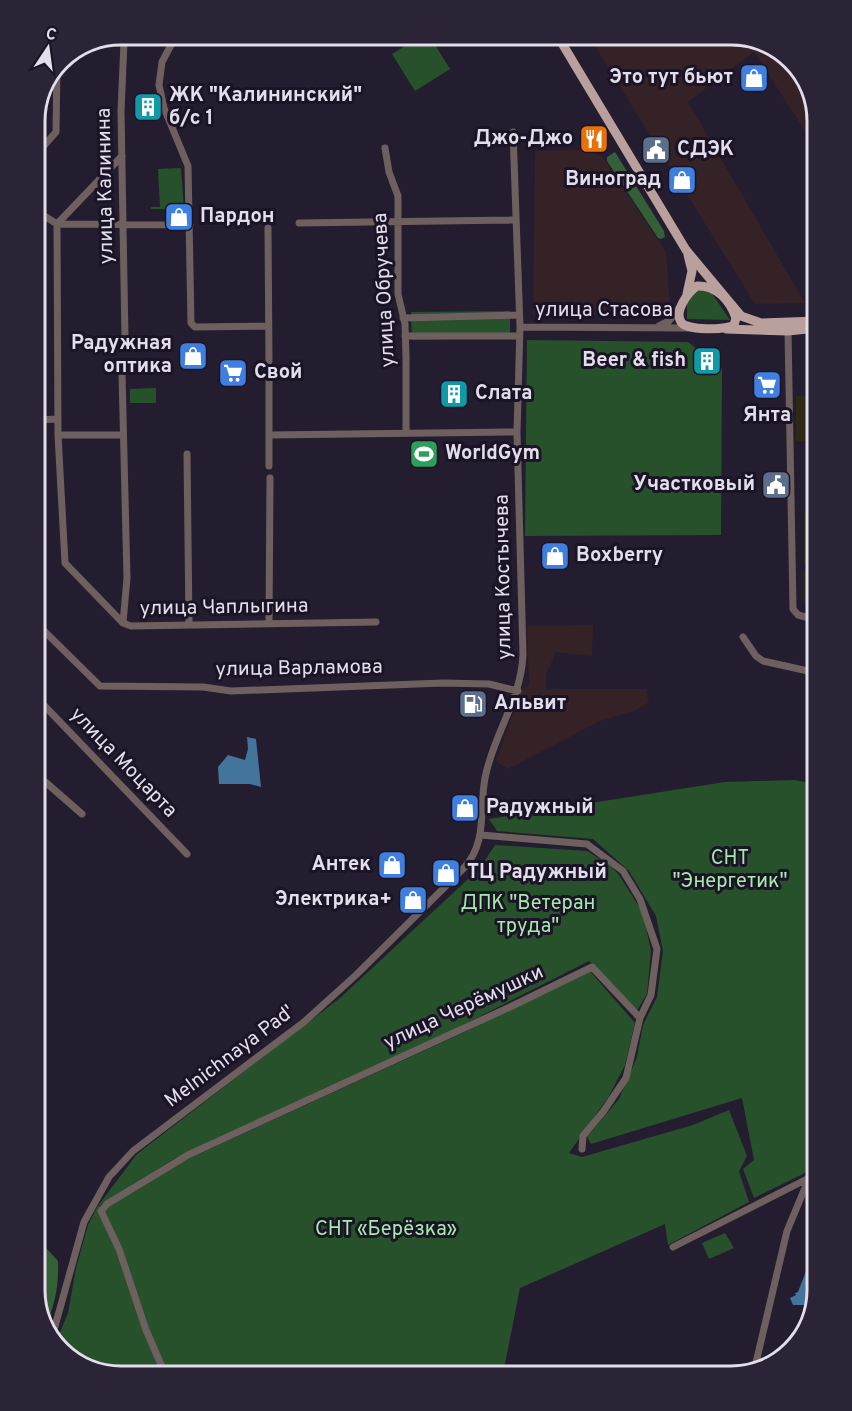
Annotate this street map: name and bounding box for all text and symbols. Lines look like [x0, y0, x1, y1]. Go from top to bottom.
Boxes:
north arrow [18, 18, 78, 78]
text: С [44, 24, 58, 46]
shop icon: Это тут бьют [738, 62, 770, 94]
place label: Это тут бьют [609, 65, 733, 91]
place label: ЖК "Калининский" б/с 1 [169, 83, 362, 132]
building icon: ЖК "Калининский" б/с 1 [132, 91, 164, 123]
street label: улица Калинина [92, 108, 120, 264]
restaurant icon: Джо-Джо [578, 123, 610, 155]
place label: Джо-Джо [474, 126, 573, 152]
public building icon: СДЭК [640, 134, 672, 166]
place label: СДЭК [677, 137, 734, 163]
shop icon: Виноград [666, 164, 698, 196]
place label: Виноград [565, 167, 661, 193]
shop icon: Пардон [163, 201, 195, 233]
place label: Пардон [200, 204, 275, 230]
street label: улица Обручева [368, 212, 402, 368]
street label: улица Стасова [535, 298, 673, 324]
place label: Радужная оптика [71, 331, 172, 380]
shop icon: Радужная оптика [177, 340, 209, 372]
building icon: Beer & fish [691, 345, 723, 377]
place label: Beer & fish [582, 348, 686, 374]
supermarket icon: Свой [217, 357, 249, 389]
place label: Свой [254, 360, 302, 386]
supermarket icon: Янта [751, 369, 783, 401]
building icon: Слата [438, 378, 470, 410]
place label: Слата [475, 381, 532, 407]
place label: Янта [743, 403, 791, 429]
sports icon: WorldGym [408, 438, 440, 470]
place label: WorldGym [445, 441, 540, 467]
public building icon: Участковый [760, 469, 792, 501]
place label: Участковый [633, 472, 755, 498]
street label: улица Костычева [490, 494, 518, 660]
shop icon: Boxberry [539, 540, 571, 572]
place label: Boxberry [576, 543, 663, 569]
street label: улица Чаплыгина [139, 594, 309, 622]
street label: улица Варламова [215, 655, 383, 683]
fuel station icon: Альвит [457, 688, 489, 720]
place label: Альвит [494, 691, 566, 717]
street label: улица Моцарта [64, 702, 182, 824]
shop icon: Радужный [449, 792, 481, 824]
place label: Радужный [486, 795, 594, 821]
park label: СНТ "Энергетик" [673, 846, 787, 895]
shop icon: Антек [376, 849, 408, 881]
place label: Антек [311, 852, 371, 878]
shop icon: ТЦ Радужный [430, 857, 462, 889]
place label: ТЦ Радужный [467, 860, 607, 886]
shop icon: Электрика+ [397, 884, 429, 916]
place label: Электрика+ [275, 887, 392, 913]
park label: ДПК "Ветеран труда" [461, 891, 595, 940]
street label: улица Черёмушки [380, 960, 548, 1056]
street label: Melnichnaya Pad' [160, 1000, 300, 1114]
park label: СНТ «Берёзка» [315, 1217, 457, 1243]

